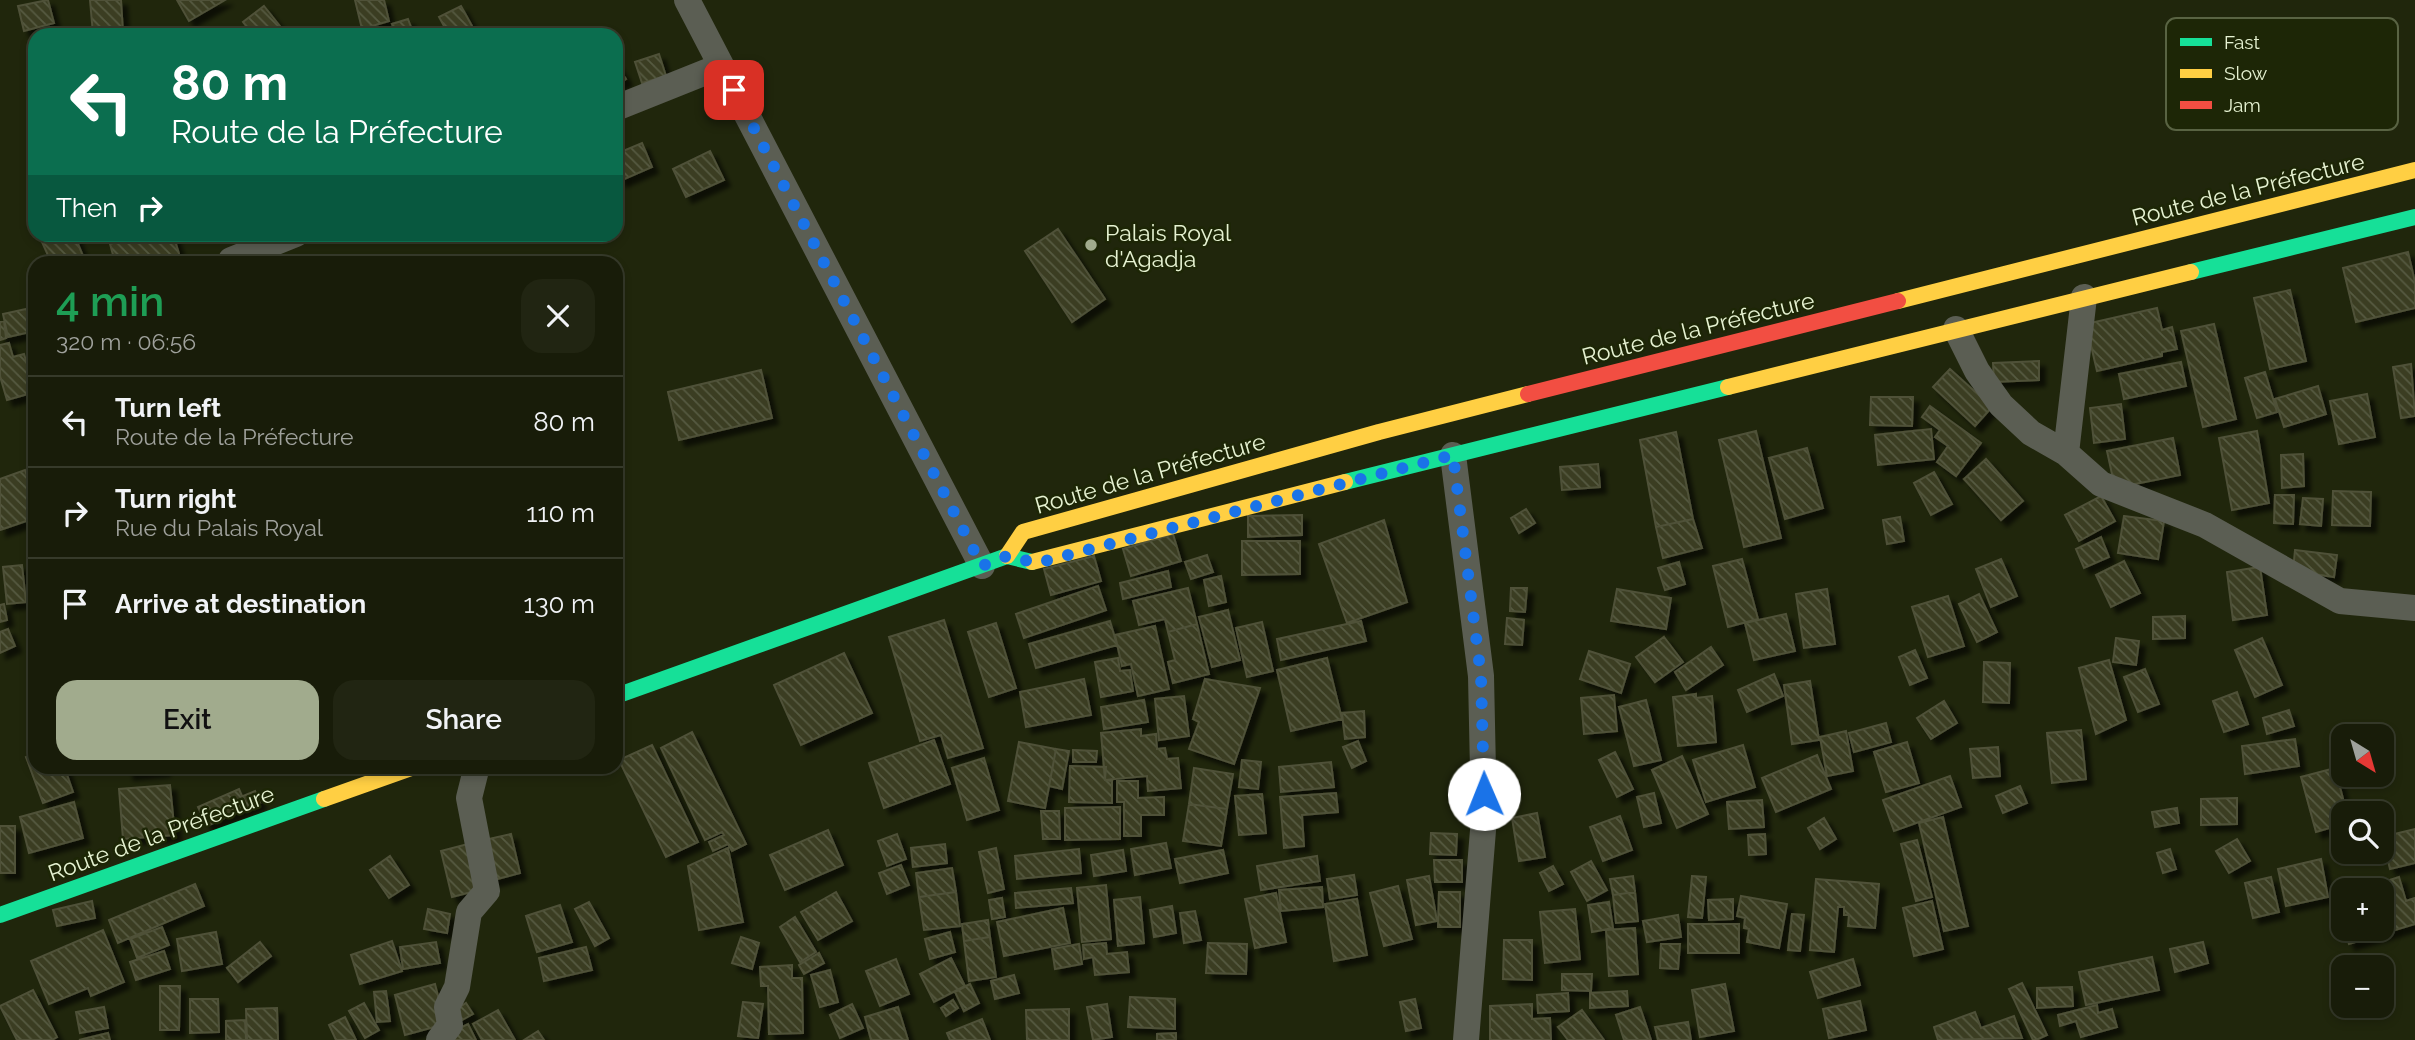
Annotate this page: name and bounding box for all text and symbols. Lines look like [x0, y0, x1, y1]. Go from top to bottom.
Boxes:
legend [2166, 18, 2398, 130]
text: Fast [2224, 31, 2260, 53]
text: 80 m [171, 54, 288, 111]
icon: left [56, 56, 147, 147]
pin [704, 60, 764, 120]
text: Slow [2224, 62, 2268, 84]
icon: arrive [715, 71, 753, 109]
text: Jam [2224, 94, 2261, 116]
text: Route de la Préfecture [171, 113, 503, 150]
street label: Route de la Préfecture [2129, 147, 2367, 231]
icon: right [131, 189, 169, 227]
text: Then [56, 193, 117, 223]
place label: Palais Royal d'Agadja [1105, 219, 1232, 272]
marker: Palais Royal d'Agadja [1083, 237, 1099, 253]
text: 4 min [56, 277, 164, 326]
button: close [521, 279, 595, 353]
street label: Route de la Préfecture [1579, 286, 1817, 370]
text: 320 m · 06:56 [56, 328, 196, 355]
text: Turn left [115, 393, 221, 423]
icon: left [56, 403, 94, 441]
text: 80 m [533, 407, 595, 437]
text: Route de la Préfecture [115, 423, 353, 450]
street label: Route de la Préfecture [1032, 427, 1268, 519]
text: Turn right [115, 484, 236, 514]
icon: right [56, 494, 94, 532]
text: 110 m [526, 498, 595, 528]
text: Rue du Palais Royal [115, 514, 323, 541]
icon: arrive [56, 585, 94, 623]
text: Arrive at destination [115, 589, 366, 619]
text: 130 m [524, 589, 595, 619]
button: Exit [56, 680, 319, 760]
button: Share [333, 680, 595, 760]
north arrow [2331, 724, 2394, 788]
map controls [2331, 724, 2394, 1018]
position arrow [1447, 757, 1521, 831]
street label: Route de la Préfecture [44, 780, 278, 886]
button: search [2331, 801, 2394, 864]
button: + [2331, 878, 2394, 941]
button: − [2331, 955, 2394, 1018]

